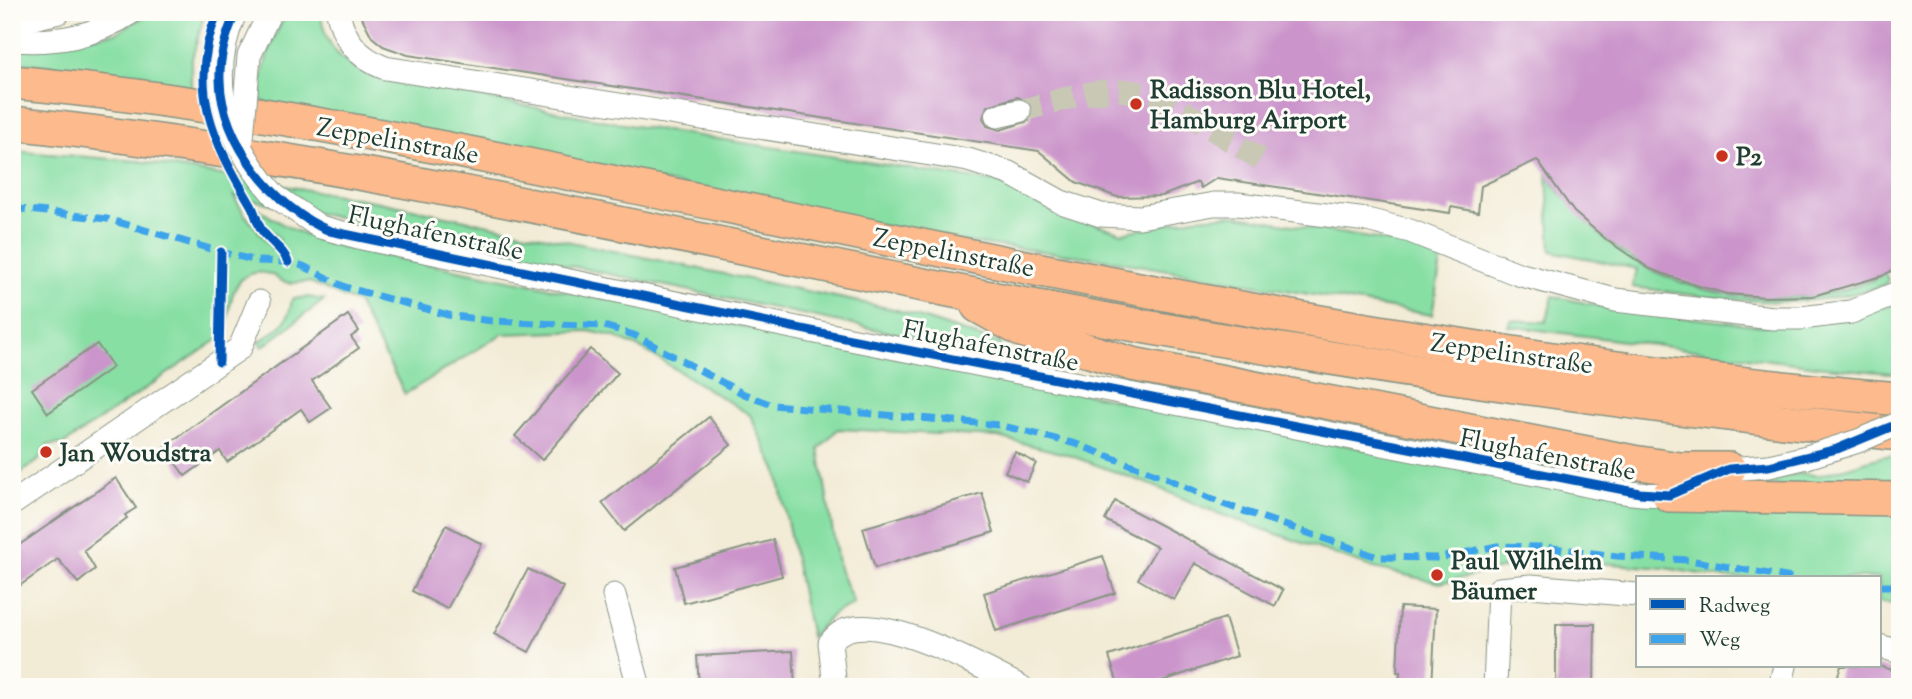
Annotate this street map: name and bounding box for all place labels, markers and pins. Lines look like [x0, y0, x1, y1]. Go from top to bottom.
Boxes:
place label: Radisson Blu Hotel, Hamburg Airport [1150, 73, 1371, 140]
marker: Radisson Blu Hotel, Hamburg Airport [1128, 96, 1144, 112]
place label: P2 [1736, 140, 1763, 177]
marker: P2 [1714, 148, 1730, 164]
place label: Jan Woudstra [58, 436, 212, 473]
marker: Jan Woudstra [38, 444, 54, 460]
place label: Paul Wilhelm Bäumer [1451, 544, 1603, 611]
marker: Paul Wilhelm Bäumer [1429, 567, 1445, 583]

